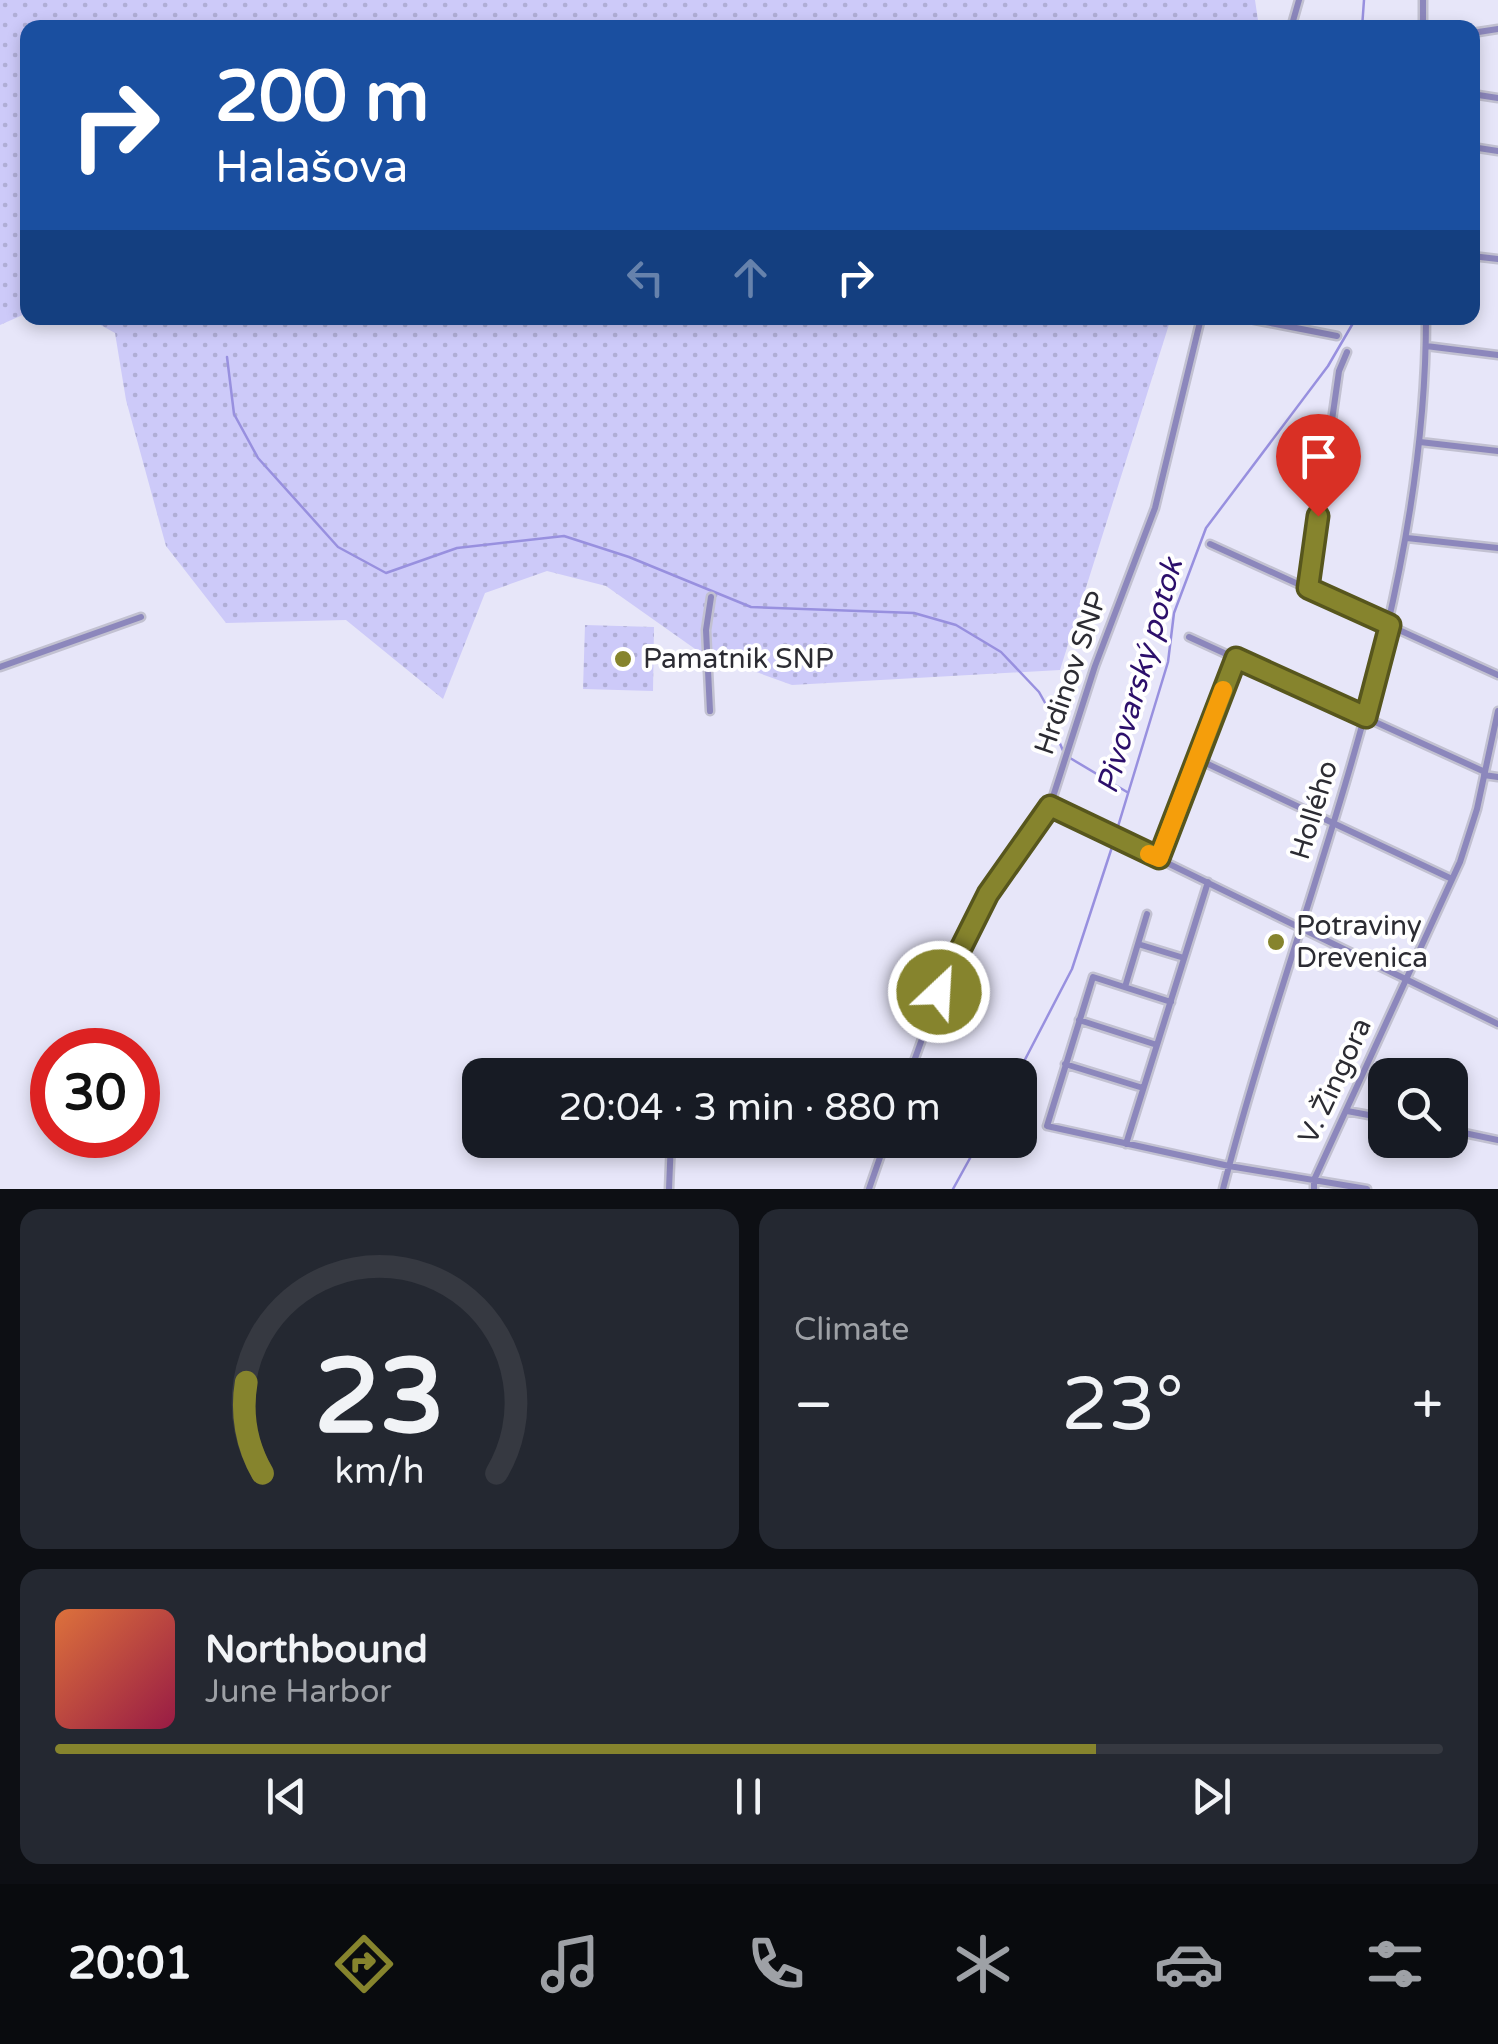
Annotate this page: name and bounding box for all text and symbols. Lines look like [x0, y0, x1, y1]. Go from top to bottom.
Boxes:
text: 200 m [215, 56, 429, 140]
icon: right [50, 60, 180, 190]
text: Halašova [215, 141, 408, 195]
icon: left [618, 250, 673, 305]
icon: ahead [723, 250, 778, 305]
icon: right [828, 250, 883, 305]
pin [1276, 414, 1361, 517]
icon: arrive [1291, 429, 1346, 484]
water label: Pivovarský potok [1089, 552, 1192, 798]
street label: Hrdinov SNP [1027, 587, 1115, 759]
place label: Pamatnik SNP [643, 642, 834, 676]
marker: Pamatnik SNP [612, 648, 634, 670]
street label: Hollého [1283, 756, 1345, 864]
place label: Potraviny Drevenica [1296, 909, 1428, 975]
marker: Potraviny Drevenica [1265, 931, 1287, 953]
position arrow [887, 940, 991, 1044]
street label: V. Žingora [1291, 1013, 1379, 1149]
speed limit sign: 30 [30, 1028, 160, 1158]
map controls [1368, 1058, 1468, 1158]
button: search [1368, 1058, 1468, 1158]
text: 20:04 · 3 min · 880 m [558, 1085, 941, 1131]
text: Climate [794, 1311, 909, 1349]
text: 23 [314, 1336, 445, 1461]
text: 23° [1061, 1360, 1184, 1450]
text: − [794, 1373, 833, 1439]
text: + [1412, 1373, 1443, 1439]
text: km/h [335, 1450, 424, 1493]
text: Northbound [205, 1627, 428, 1673]
text: June Harbor [205, 1673, 392, 1711]
icon: previous [259, 1769, 314, 1824]
icon: pause [721, 1769, 776, 1824]
icon: next [1184, 1769, 1239, 1824]
icon: directions [329, 1929, 399, 1999]
icon: music [535, 1929, 605, 1999]
icon: phone [741, 1929, 811, 1999]
icon: climate [948, 1929, 1018, 1999]
icon: car [1154, 1929, 1224, 1999]
icon: filters [1360, 1929, 1430, 1999]
text: 20:01 [68, 1937, 193, 1991]

